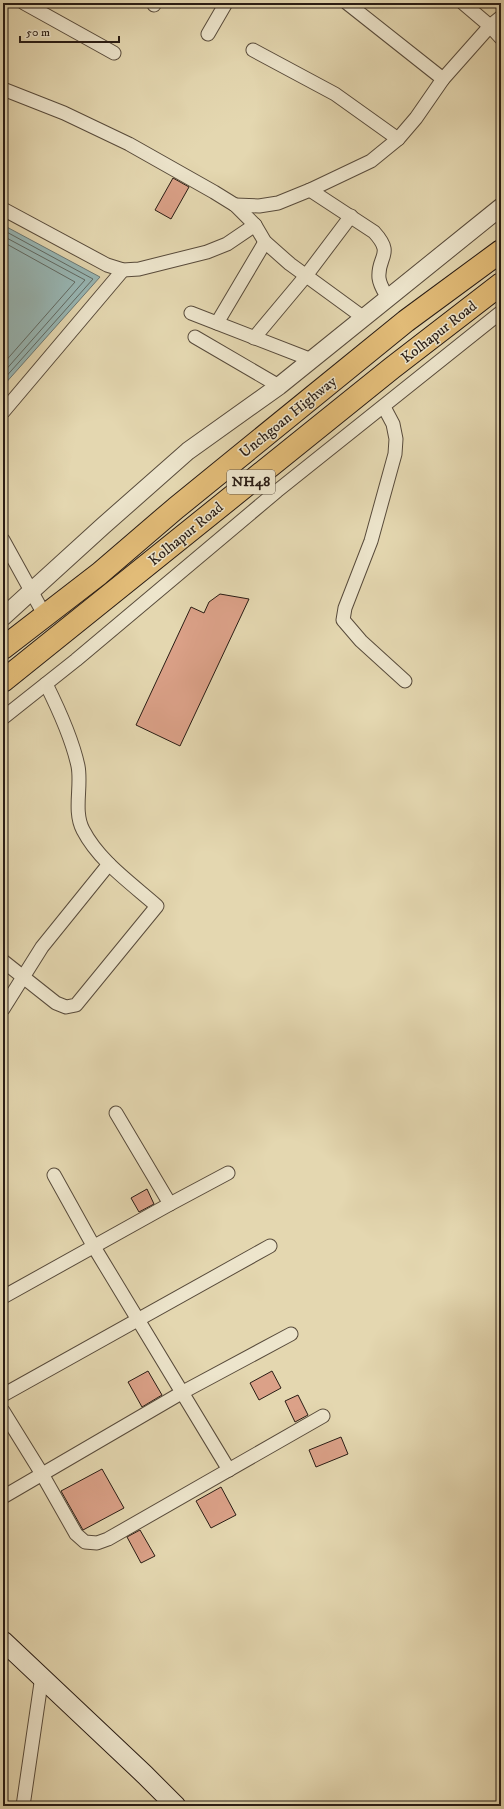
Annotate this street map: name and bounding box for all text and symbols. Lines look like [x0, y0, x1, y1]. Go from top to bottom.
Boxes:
scale bar [20, 18, 119, 44]
text: 50 m [26, 25, 50, 40]
street label: Kolhapur Road [397, 296, 481, 367]
street label: Unchgoan Highway [235, 371, 341, 462]
road number: NH48 [227, 470, 275, 494]
street label: Kolhapur Road [145, 498, 228, 570]

